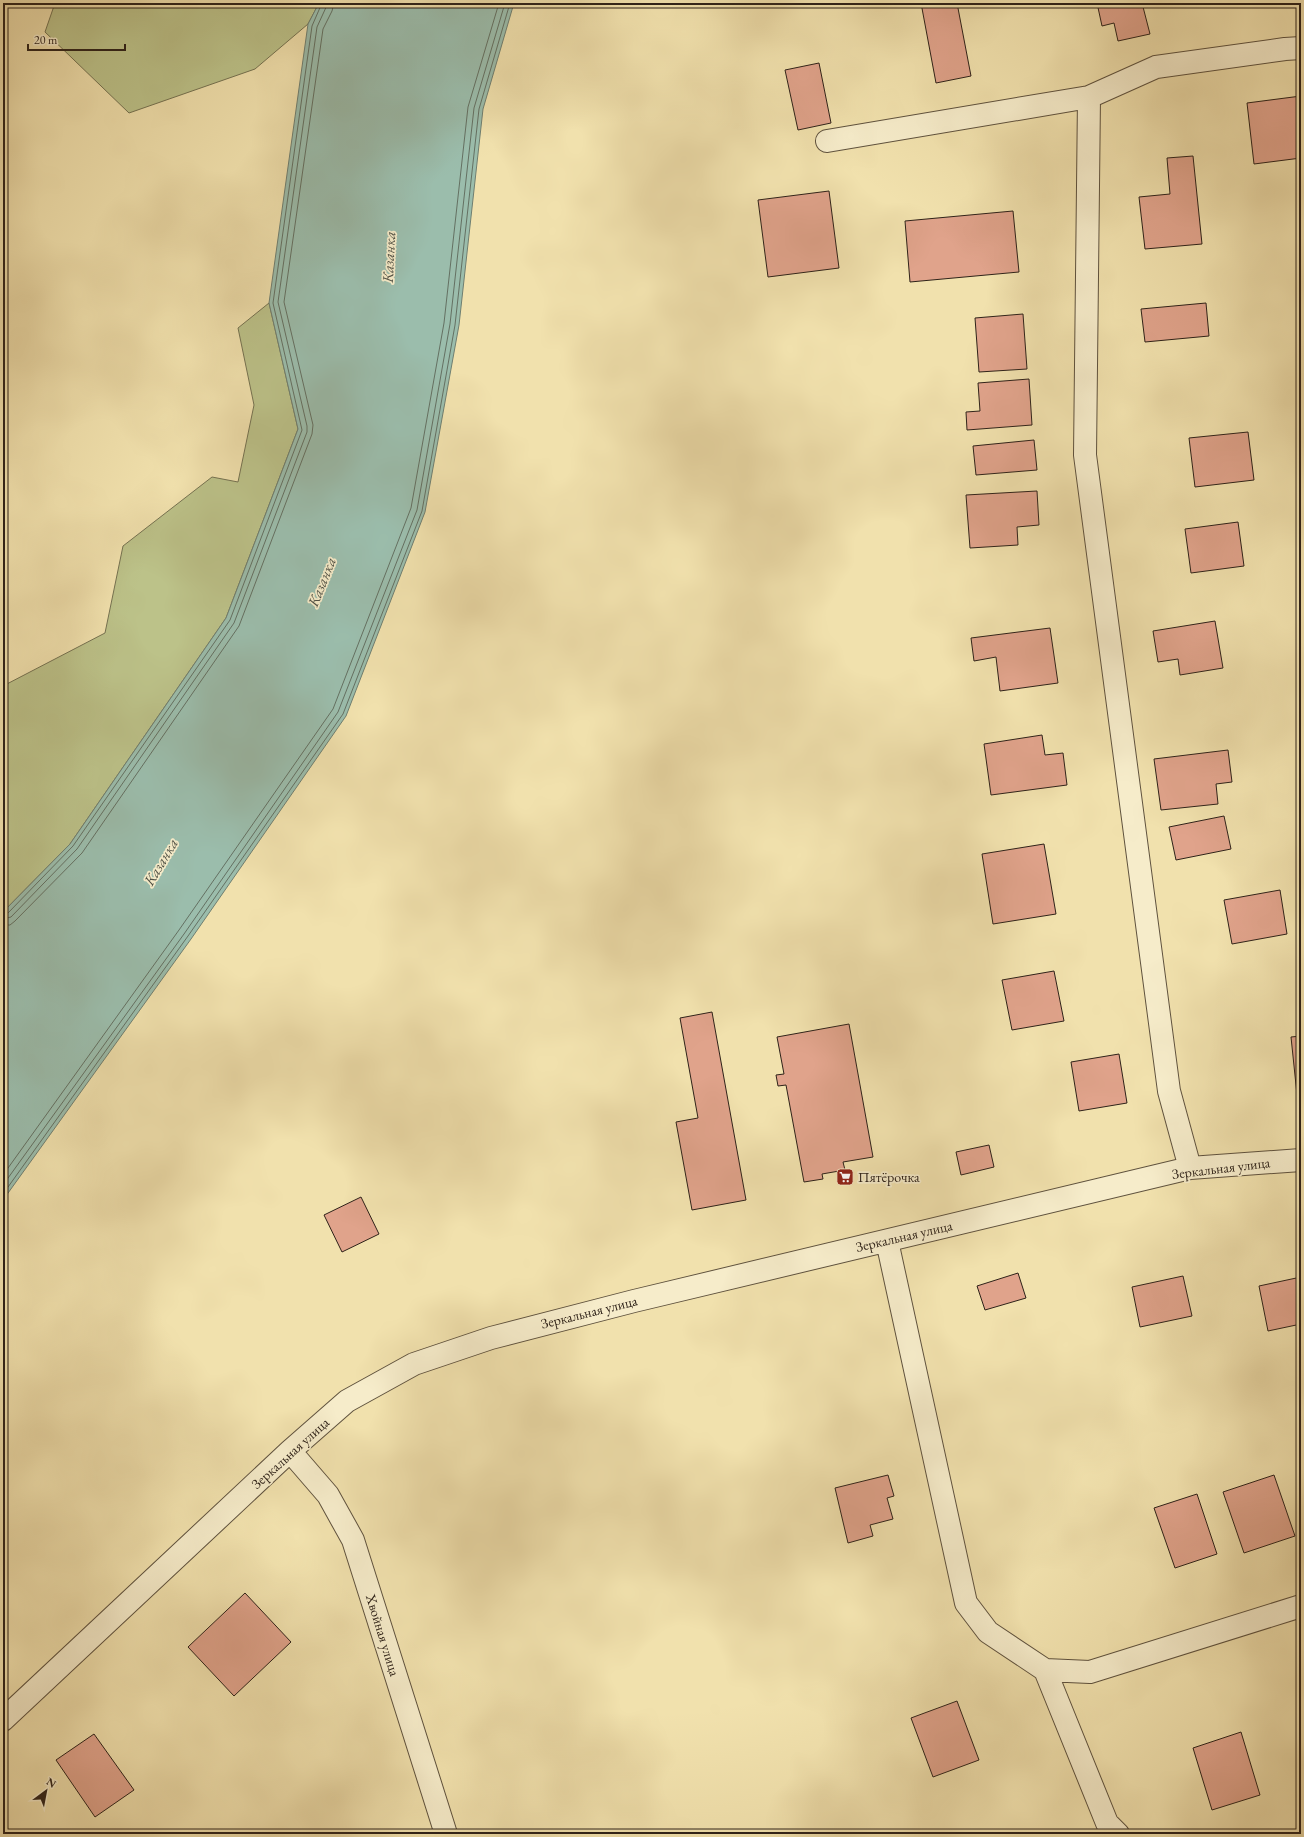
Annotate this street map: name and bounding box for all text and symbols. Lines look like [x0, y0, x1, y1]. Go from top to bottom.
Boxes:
scale bar [28, 26, 125, 52]
text: 20 m [34, 32, 58, 48]
water label: Казанка [378, 231, 399, 284]
water label: Казанка [303, 554, 340, 610]
water label: Казанка [139, 835, 182, 890]
street label: Зеркальная улица [1171, 1153, 1272, 1183]
supermarket icon: Пятёрочка [835, 1167, 855, 1187]
place label: Пятёрочка [858, 1168, 920, 1186]
street label: Зеркальная улица [854, 1216, 955, 1256]
street label: Зеркальная улица [539, 1291, 639, 1333]
street label: Зеркальная улица [247, 1413, 333, 1493]
street label: Хвойная улица [362, 1591, 404, 1679]
north arrow [26, 1771, 66, 1811]
text: N [44, 1774, 59, 1791]

